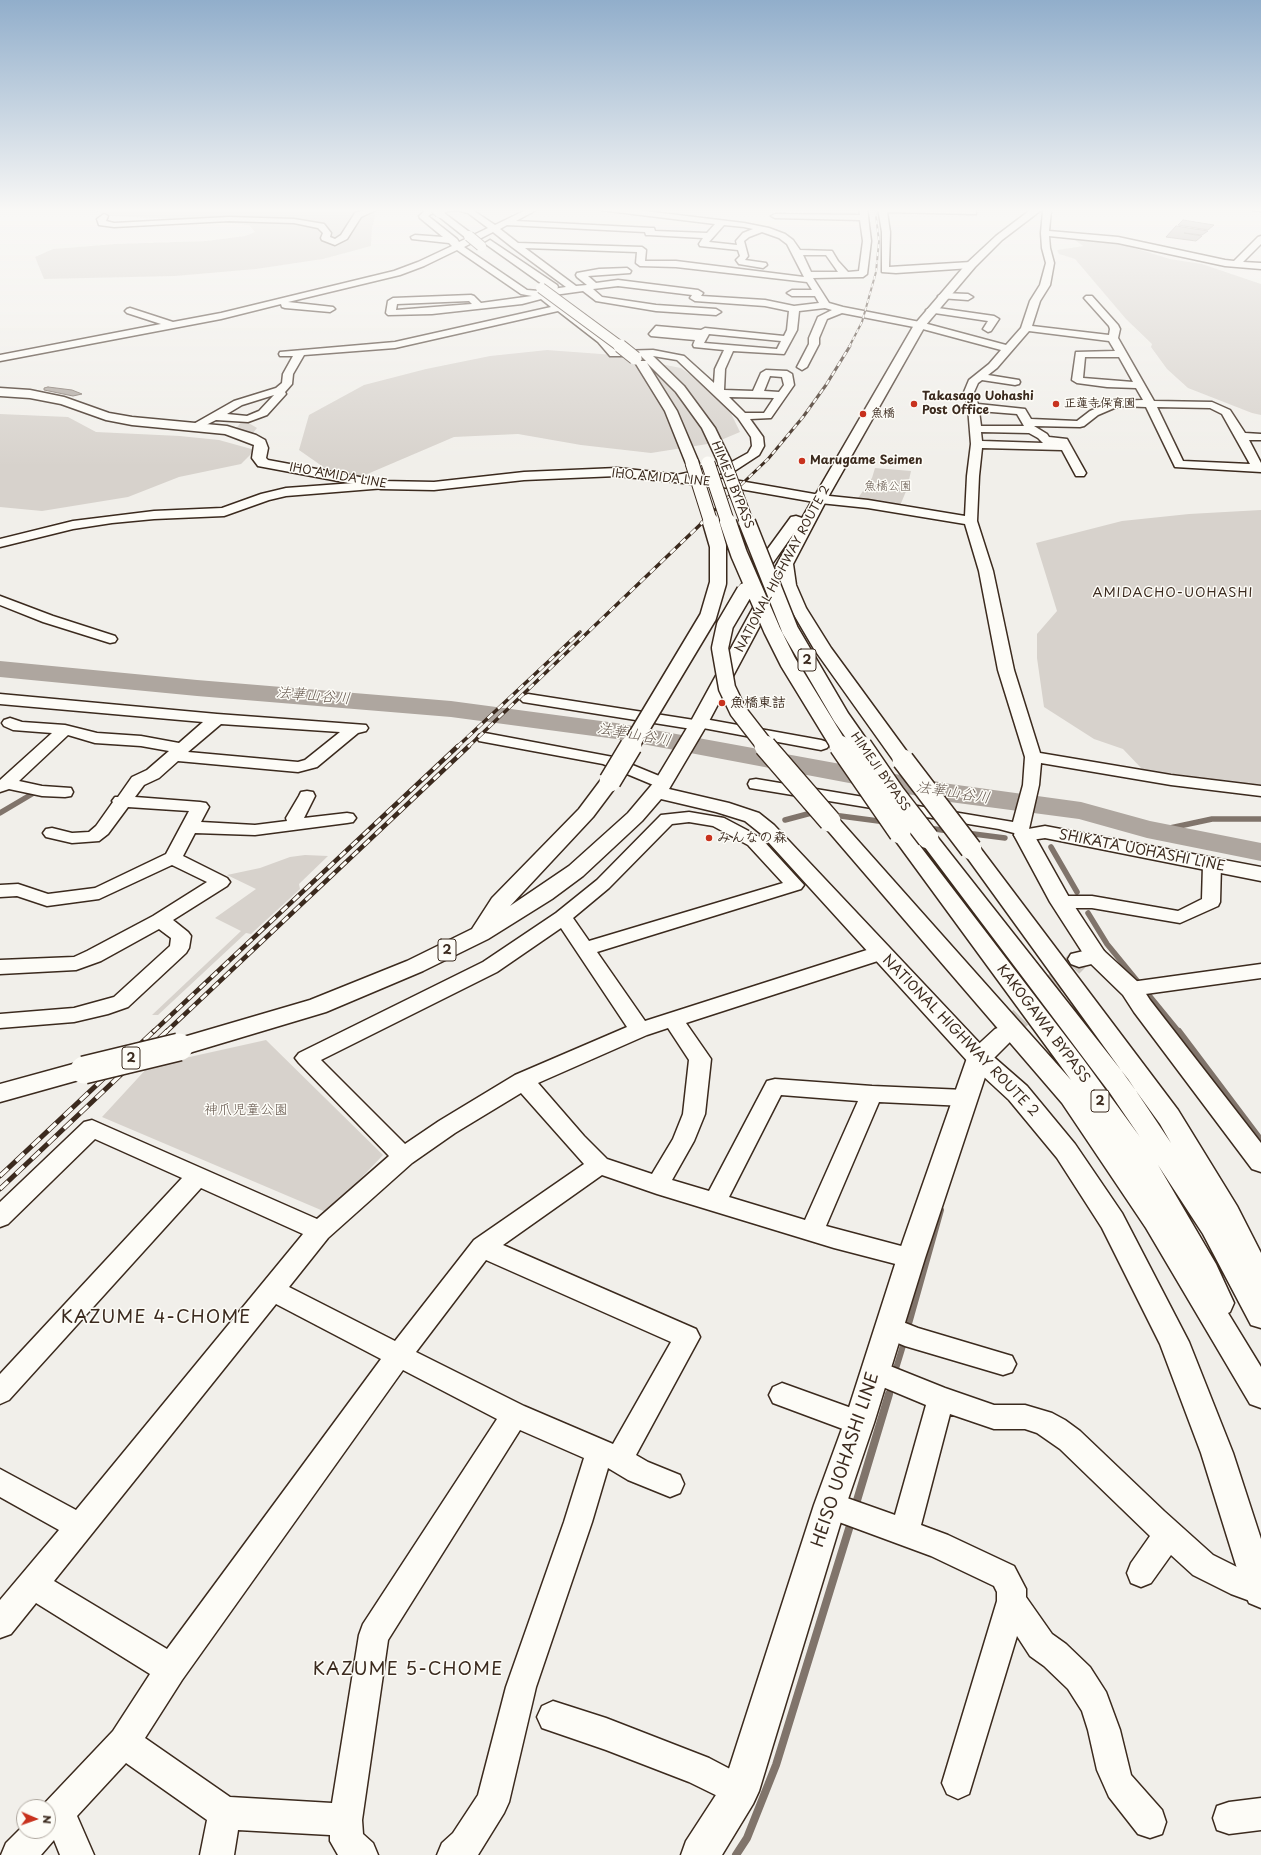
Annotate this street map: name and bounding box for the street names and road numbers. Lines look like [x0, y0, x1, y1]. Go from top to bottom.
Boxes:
street label: HIMEJI BYPASS [708, 439, 756, 531]
street label: IHO AMIDA LINE [288, 460, 388, 492]
street label: IHO AMIDA LINE [611, 467, 711, 489]
street label: NATIONAL HIGHWAY ROUTE 2 [733, 483, 833, 655]
road number: 2 [798, 649, 816, 671]
street label: HIMEJI BYPASS [847, 730, 913, 814]
street label: SHIKATA UOHASHI LINE [1057, 827, 1227, 875]
road number: 2 [438, 939, 456, 961]
street label: NATIONAL HIGHWAY ROUTE 2 [878, 952, 1042, 1120]
street label: KAKOGAWA BYPASS [993, 961, 1093, 1087]
road number: 2 [122, 1047, 140, 1069]
road number: 2 [1091, 1090, 1109, 1112]
street label: HEISO UOHASHI LINE [808, 1370, 884, 1550]

